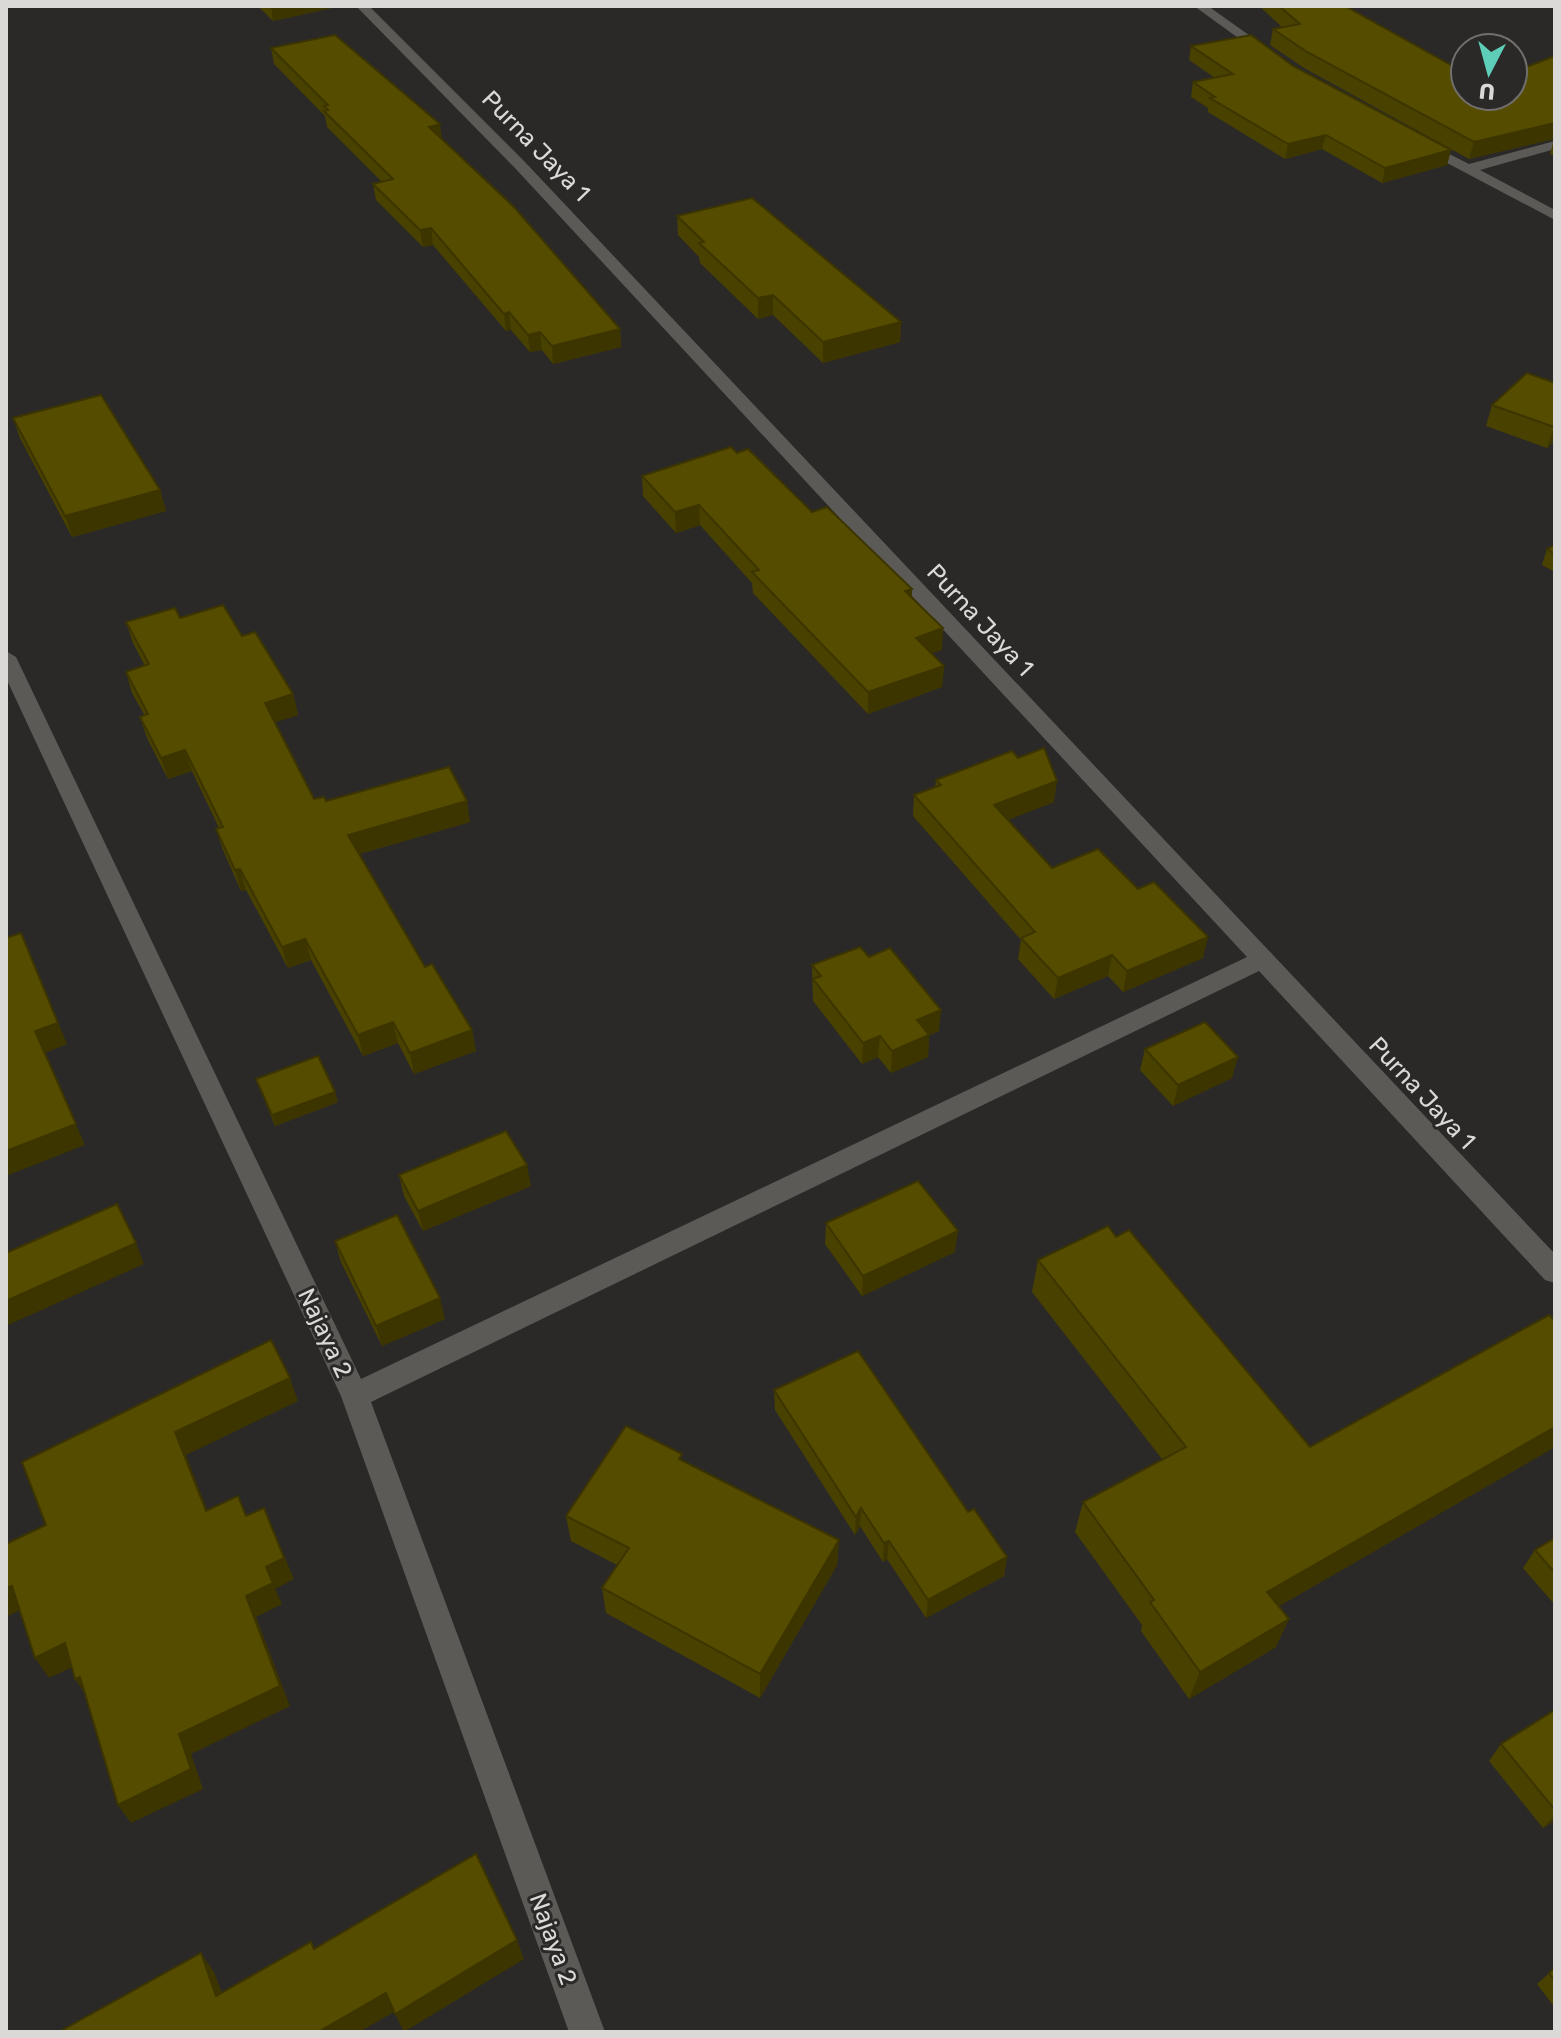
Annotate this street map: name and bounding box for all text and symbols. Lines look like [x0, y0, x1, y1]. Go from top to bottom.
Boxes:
north arrow [1449, 32, 1529, 112]
text: U [1478, 77, 1496, 106]
street label: Purna Jaya 1 [476, 85, 596, 207]
street label: Purna Jaya 1 [921, 558, 1039, 682]
street label: Purna Jaya 1 [1363, 1031, 1481, 1155]
street label: Najaya 2 [292, 1284, 358, 1382]
street label: Najaya 2 [524, 1889, 582, 1989]

